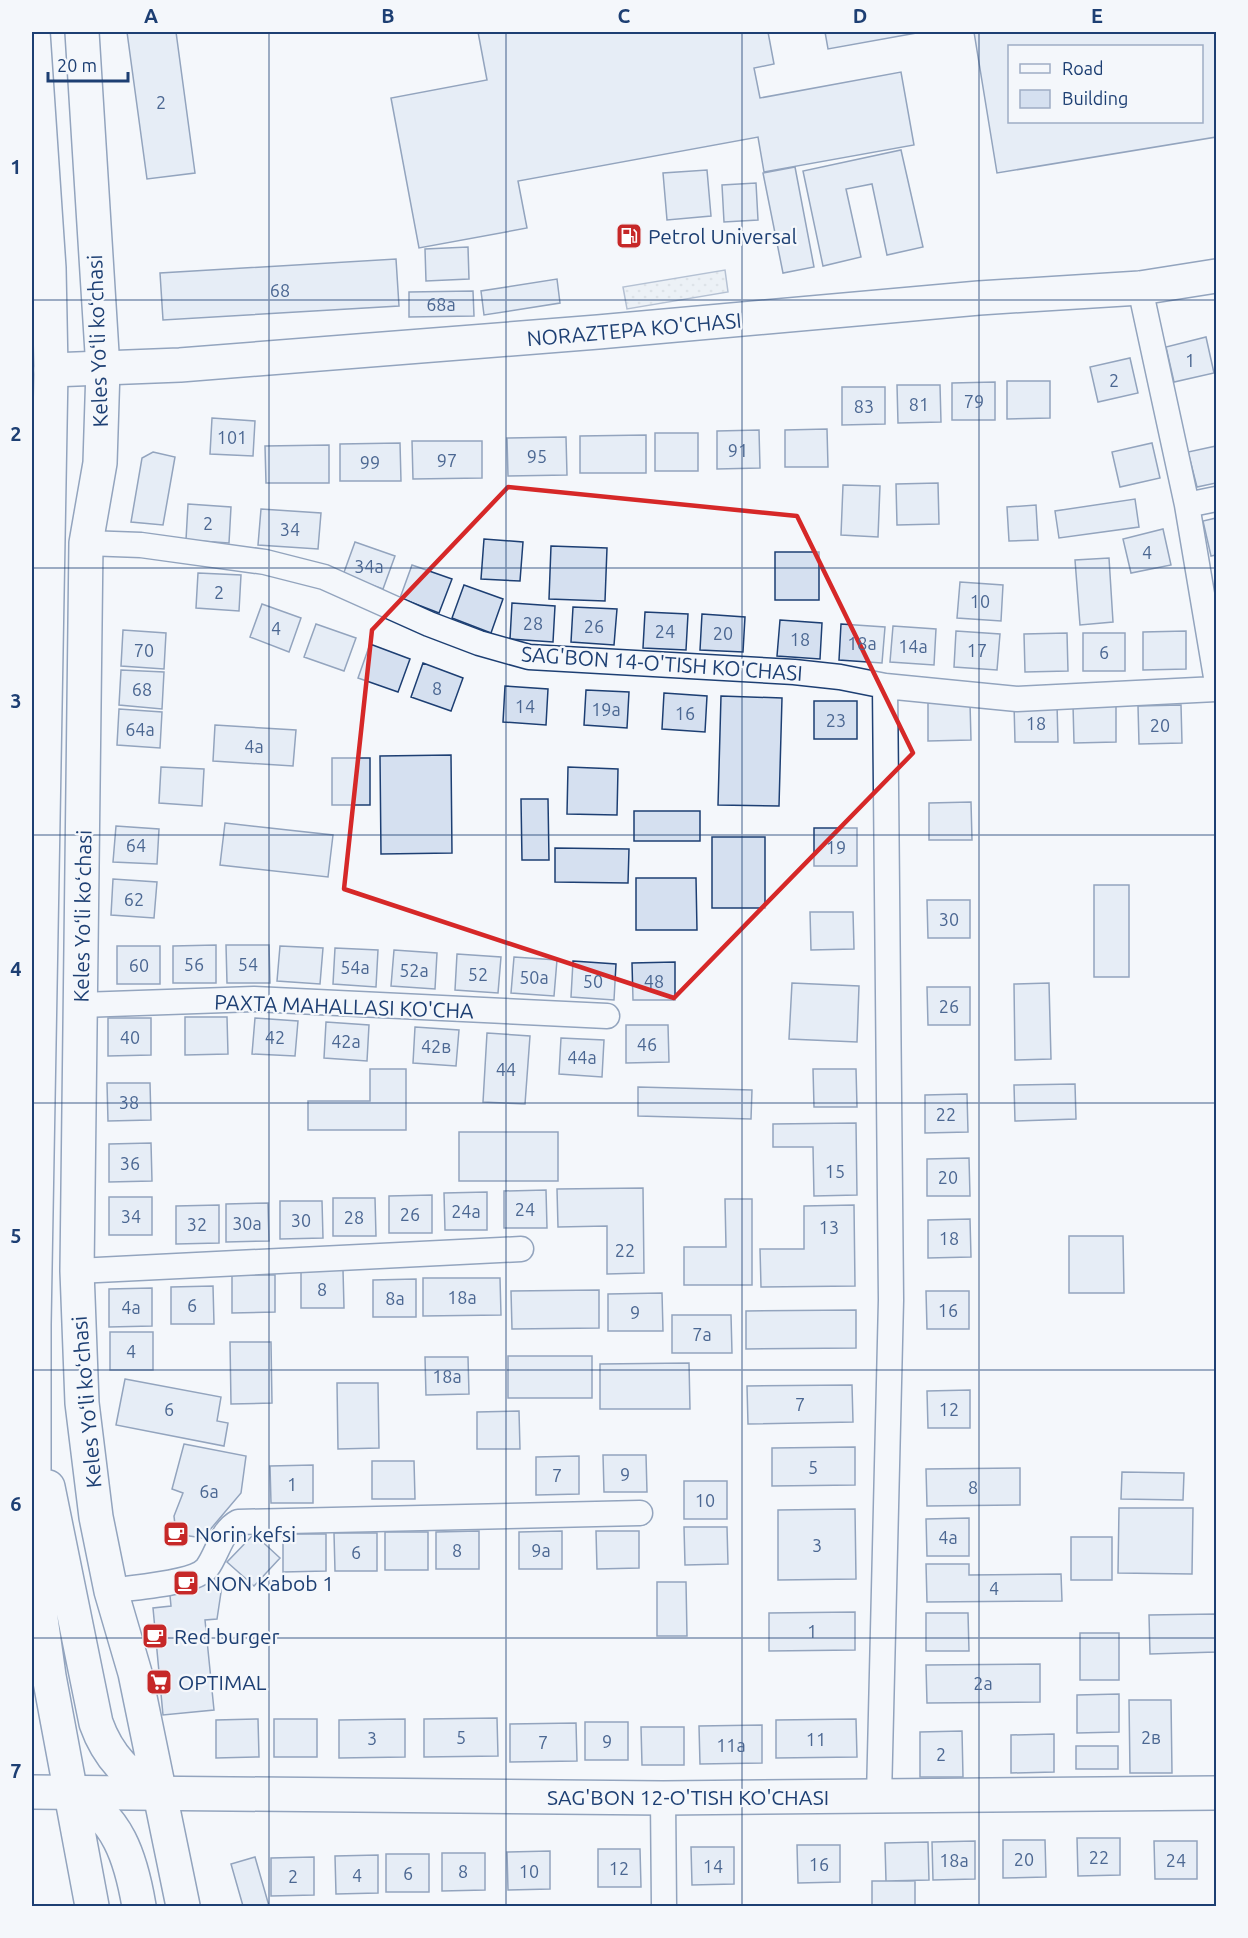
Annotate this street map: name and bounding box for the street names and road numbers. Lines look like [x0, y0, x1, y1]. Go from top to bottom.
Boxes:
street label: Keles Yoʻli koʻchasi [82, 254, 112, 428]
street label: NORAZTEPA KO'CHASI [526, 308, 742, 350]
street label: SAG'BON 14-O'TISH KO'CHASI [520, 641, 804, 685]
street label: Keles Yoʻli koʻchasi [68, 829, 96, 1003]
street label: PAXTA MAHALLASI KO'CHA [214, 989, 475, 1023]
street label: Keles Yoʻli koʻchasi [67, 1315, 105, 1489]
street label: SAG'BON 12-O'TISH KO'CHASI [547, 1785, 829, 1809]

